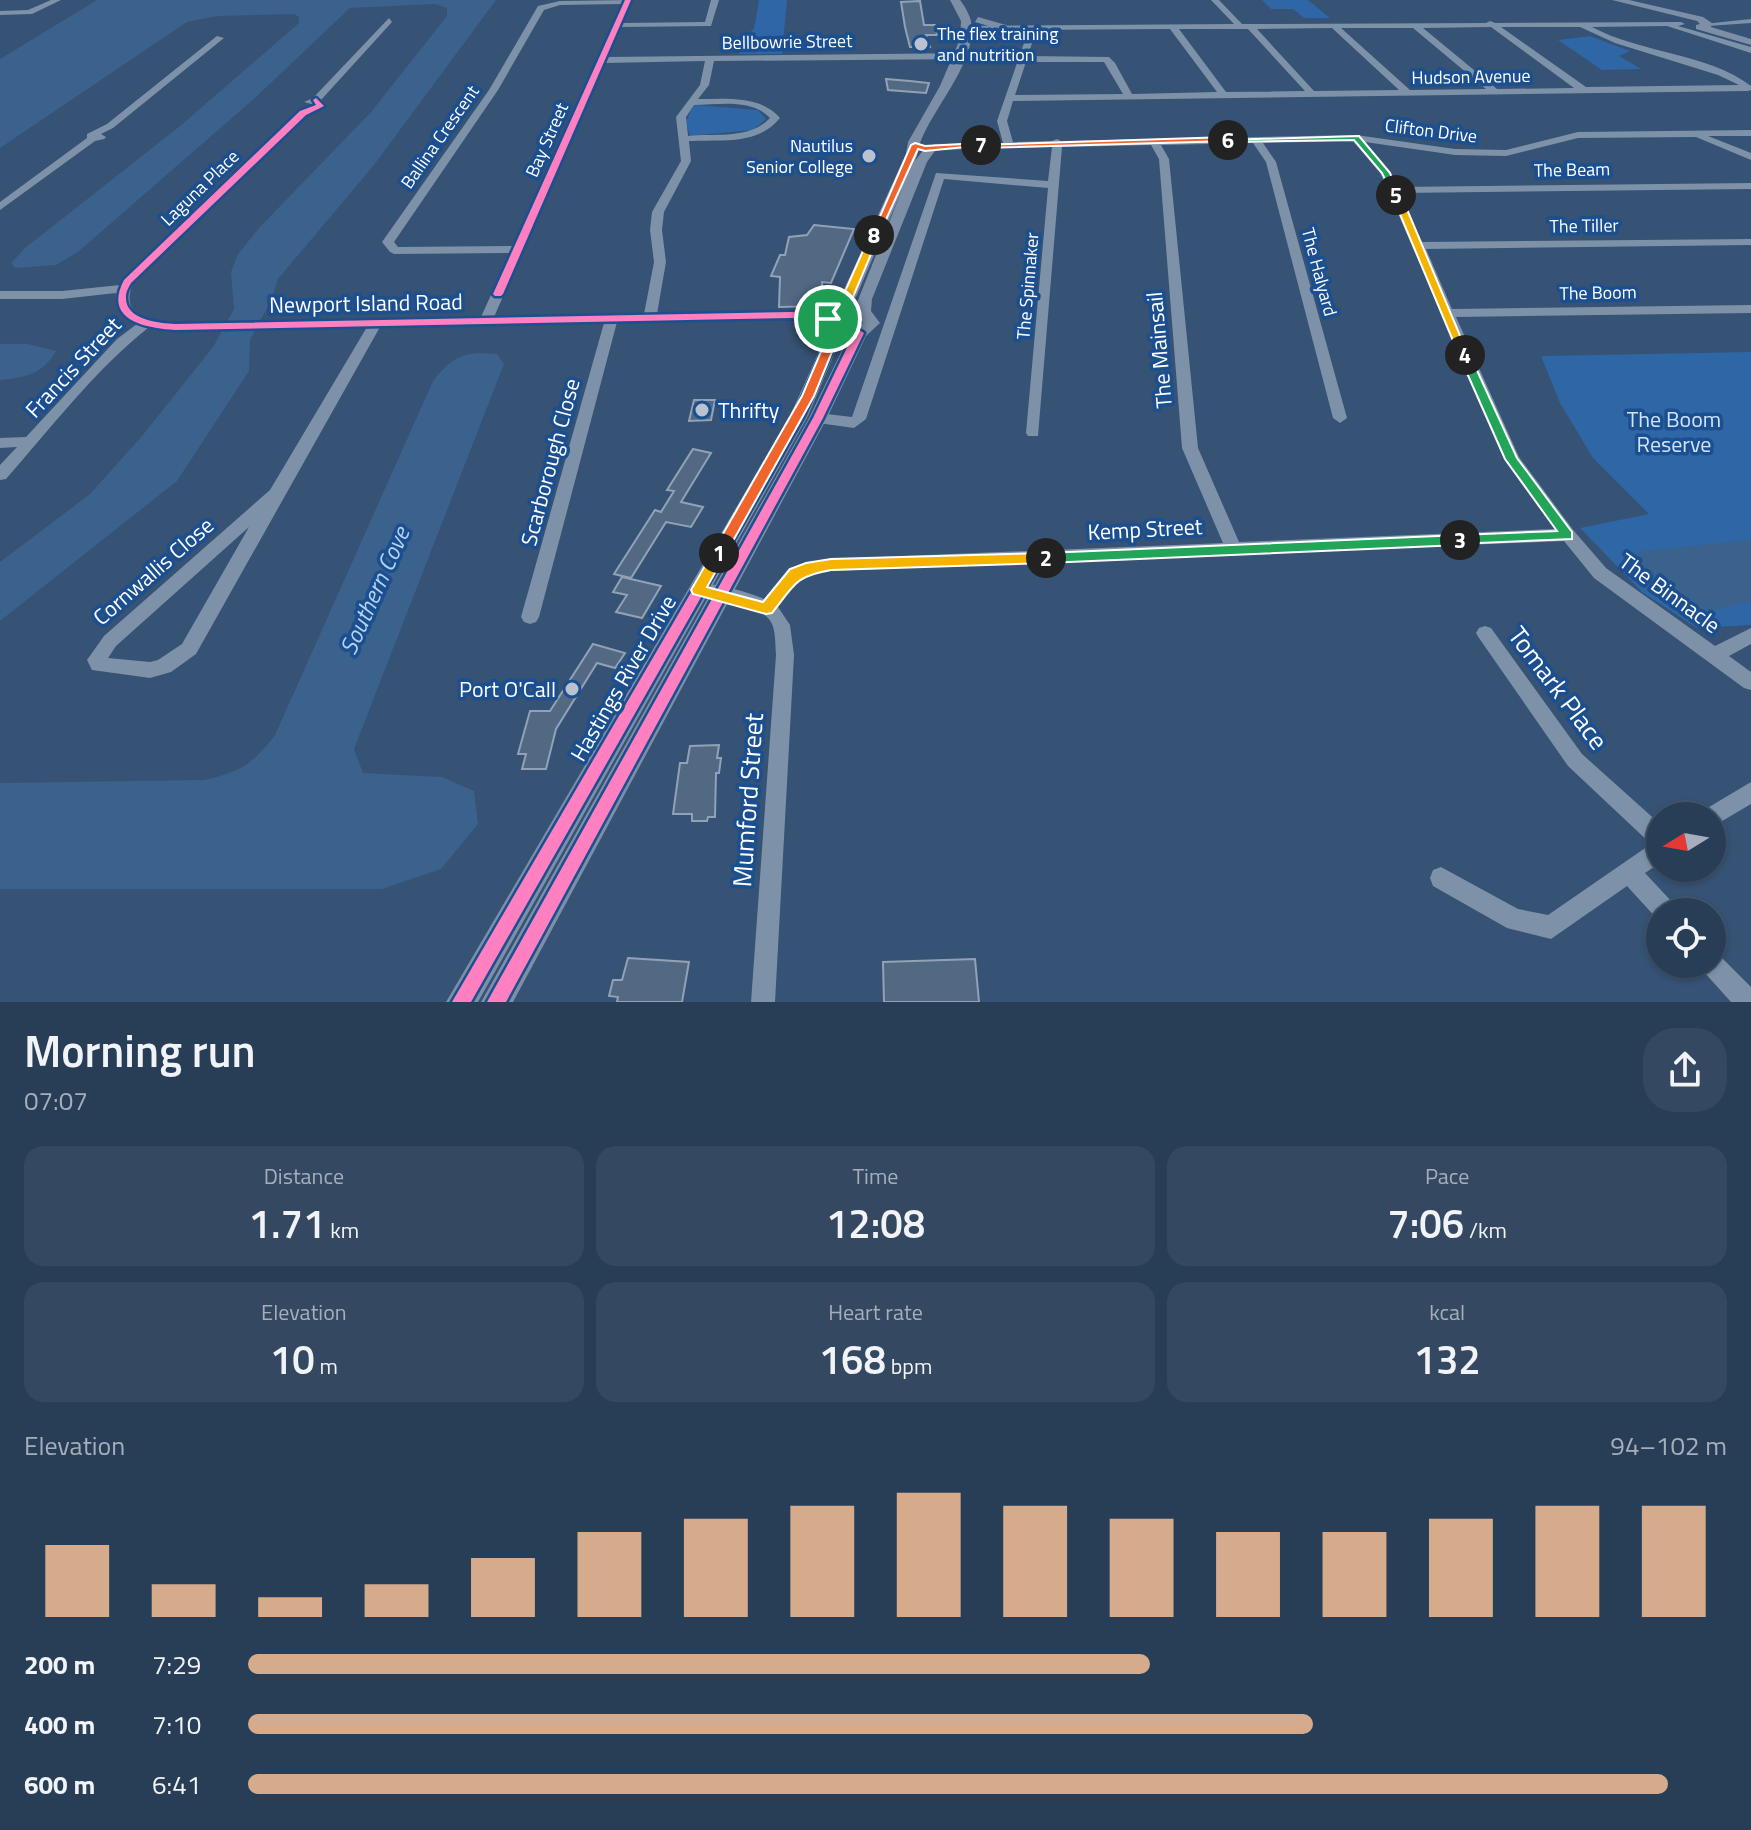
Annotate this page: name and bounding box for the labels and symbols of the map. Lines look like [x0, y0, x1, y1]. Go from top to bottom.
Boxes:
place label: The flex training and nutrition [937, 20, 1058, 68]
street label: Bellbowrie Street [721, 27, 853, 56]
marker: The flex training and nutrition [912, 35, 930, 53]
street label: Hudson Avenue [1411, 62, 1531, 91]
street label: Ballina Crescent [394, 79, 486, 194]
street label: Bay Street [518, 98, 575, 181]
street label: Clifton Drive [1383, 111, 1479, 150]
pin: 6 [1208, 120, 1248, 160]
pin: 7 [961, 125, 1001, 165]
place label: Nautilus Senior College [746, 132, 853, 180]
street label: Laguna Place [154, 143, 245, 232]
marker: Nautilus Senior College [860, 147, 878, 165]
street label: The Beam [1534, 155, 1610, 184]
pin: 5 [1376, 175, 1416, 215]
street label: The Tiller [1549, 211, 1619, 240]
pin: 8 [854, 215, 894, 255]
street label: The Halyard [1295, 225, 1344, 319]
street label: The Spinnaker [1009, 231, 1046, 341]
street label: The Boom [1559, 278, 1637, 307]
street label: Newport Island Road [269, 284, 463, 322]
pin [794, 285, 862, 353]
street label: The Mainsail [1137, 290, 1181, 410]
street label: Francis Street [17, 308, 129, 425]
pin: 4 [1445, 335, 1485, 375]
street label: Scarborough Close [511, 375, 589, 549]
place label: Thrifty [718, 393, 780, 427]
marker: Thrifty [693, 401, 711, 419]
park label: The Boom Reserve [1627, 402, 1721, 461]
street label: Cornwallis Close [85, 509, 221, 633]
street label: Kemp Street [1087, 509, 1204, 549]
water label: Southern Cove [330, 519, 419, 660]
pin: 3 [1440, 520, 1480, 560]
pin: 1 [699, 533, 739, 573]
pin: 2 [1026, 538, 1066, 578]
street label: The Binnacle [1612, 545, 1728, 641]
street label: Hastings River Drive [561, 588, 685, 768]
street label: Tomark Place [1499, 618, 1618, 758]
place label: Port O'Call [459, 672, 556, 706]
marker: Port O'Call [563, 680, 581, 698]
street label: Mumford Street [722, 711, 773, 888]
north arrow [1646, 802, 1726, 882]

